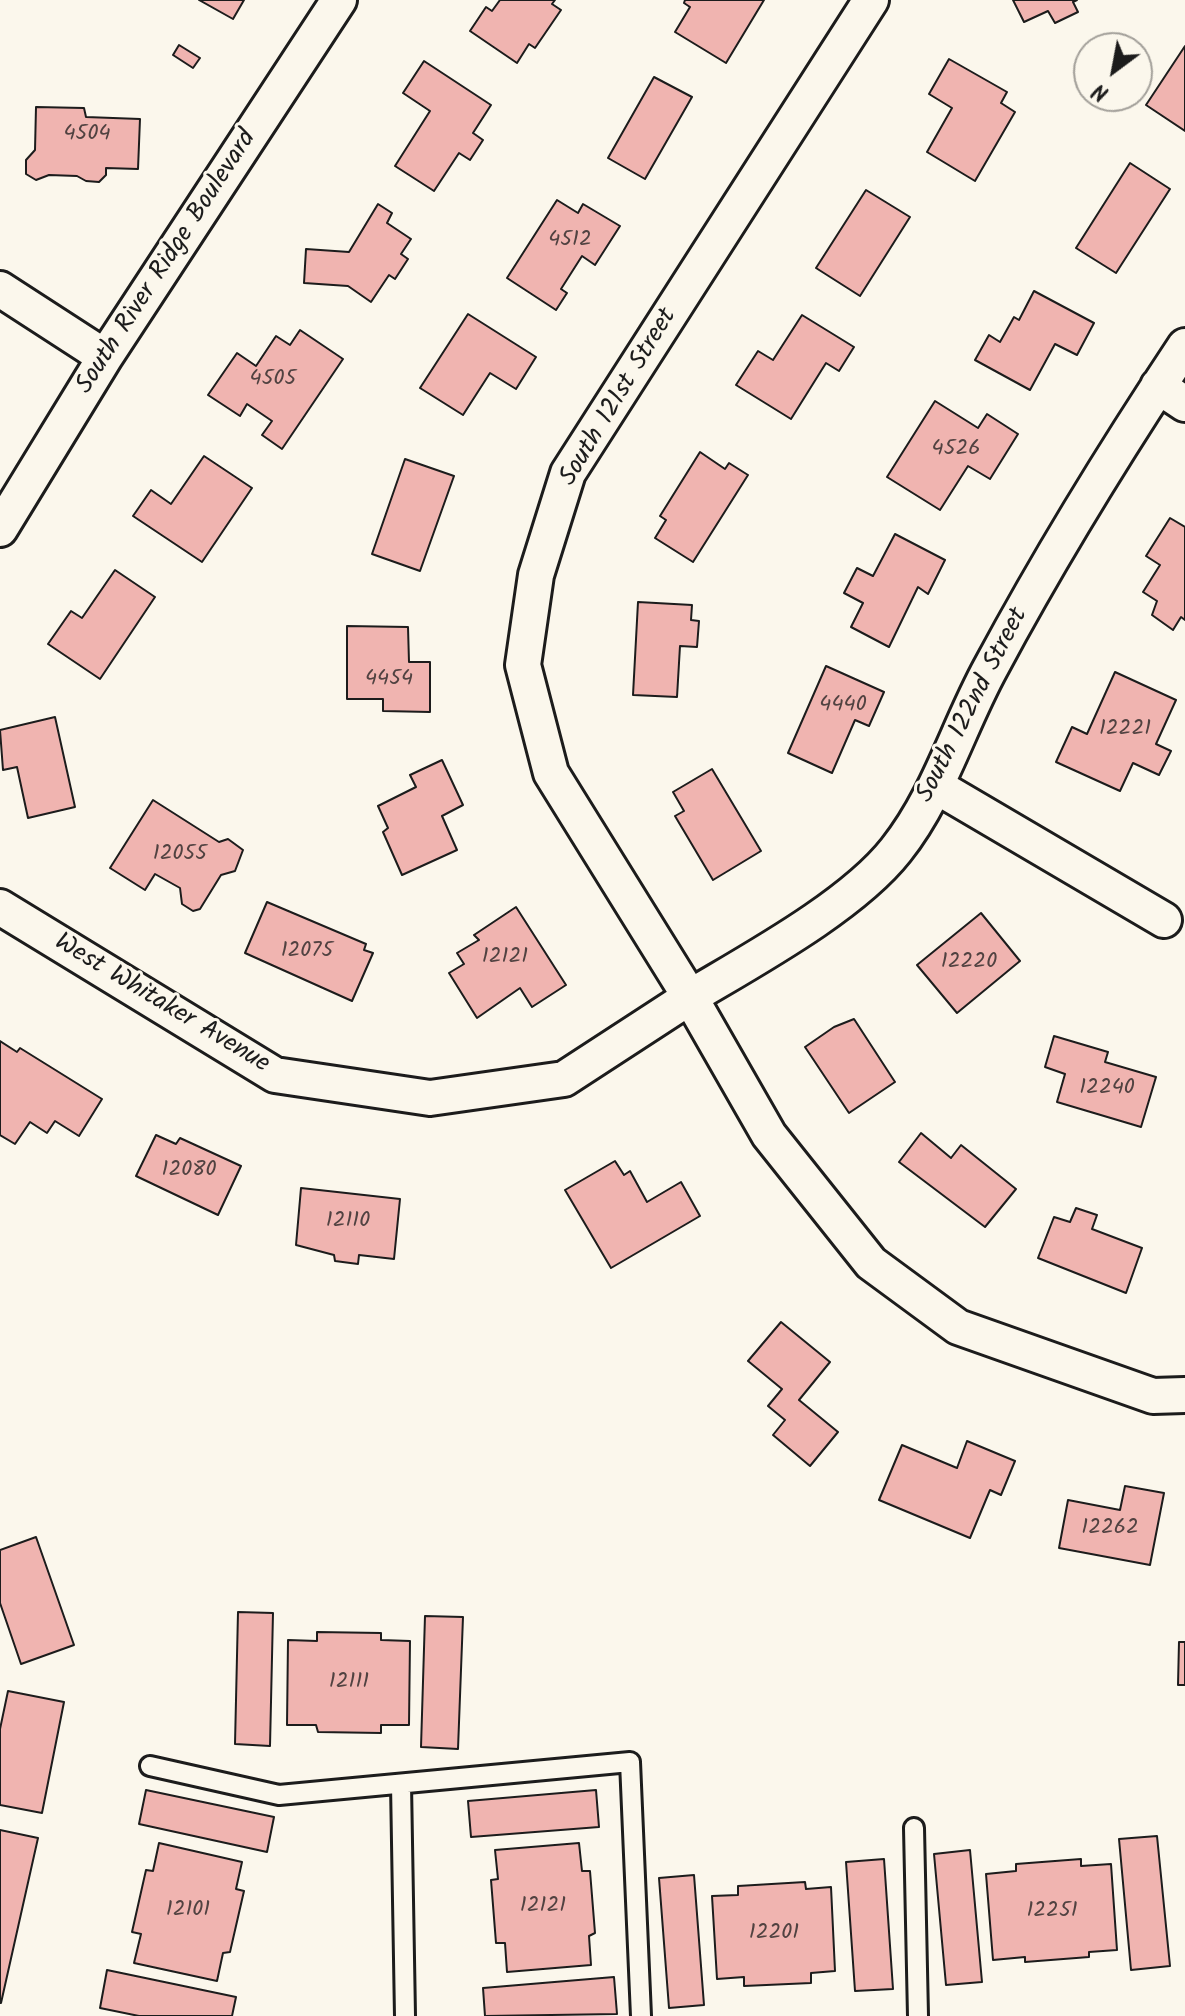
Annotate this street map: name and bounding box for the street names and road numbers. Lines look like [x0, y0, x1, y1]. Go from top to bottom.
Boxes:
street label: South River Ridge Boulevard [71, 125, 265, 401]
street label: South 121st Street [555, 304, 685, 492]
street label: South 122nd Street [912, 604, 1036, 808]
street label: West Whitaker Avenue [48, 928, 274, 1082]

